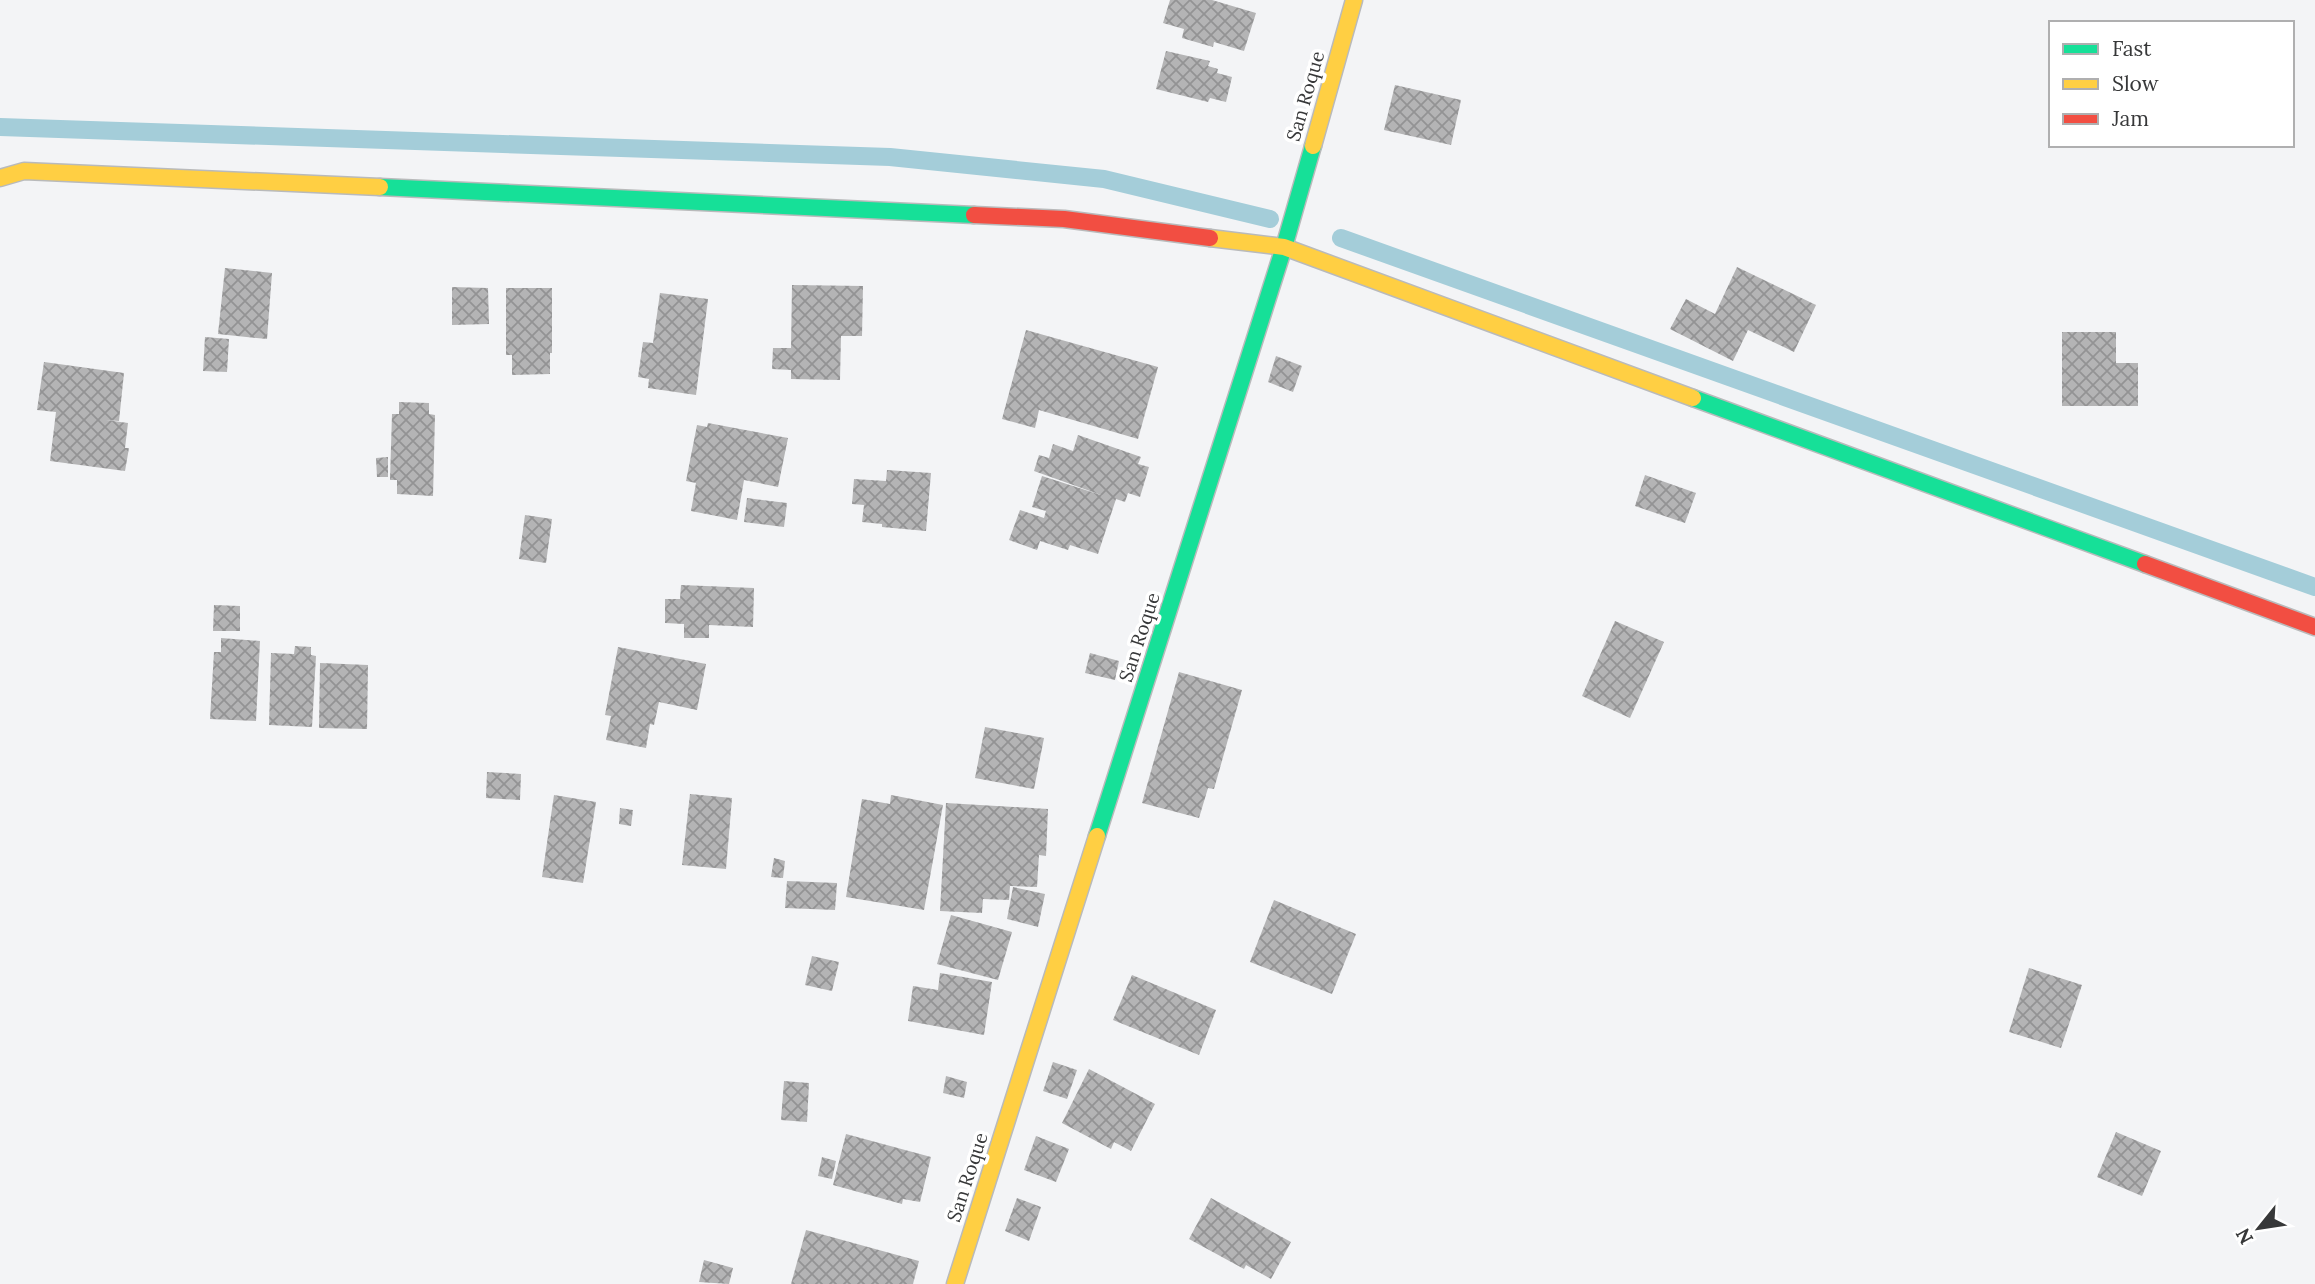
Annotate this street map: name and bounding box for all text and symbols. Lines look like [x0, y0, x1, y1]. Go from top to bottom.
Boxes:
legend [2049, 21, 2294, 147]
text: Fast [2112, 35, 2152, 62]
street label: San Roque [1281, 48, 1329, 144]
text: Slow [2112, 70, 2159, 97]
text: Jam [2111, 105, 2149, 132]
street label: San Roque [1113, 589, 1165, 685]
street label: San Roque [941, 1129, 993, 1225]
north arrow [2224, 1193, 2294, 1263]
text: N [2230, 1224, 2258, 1249]

